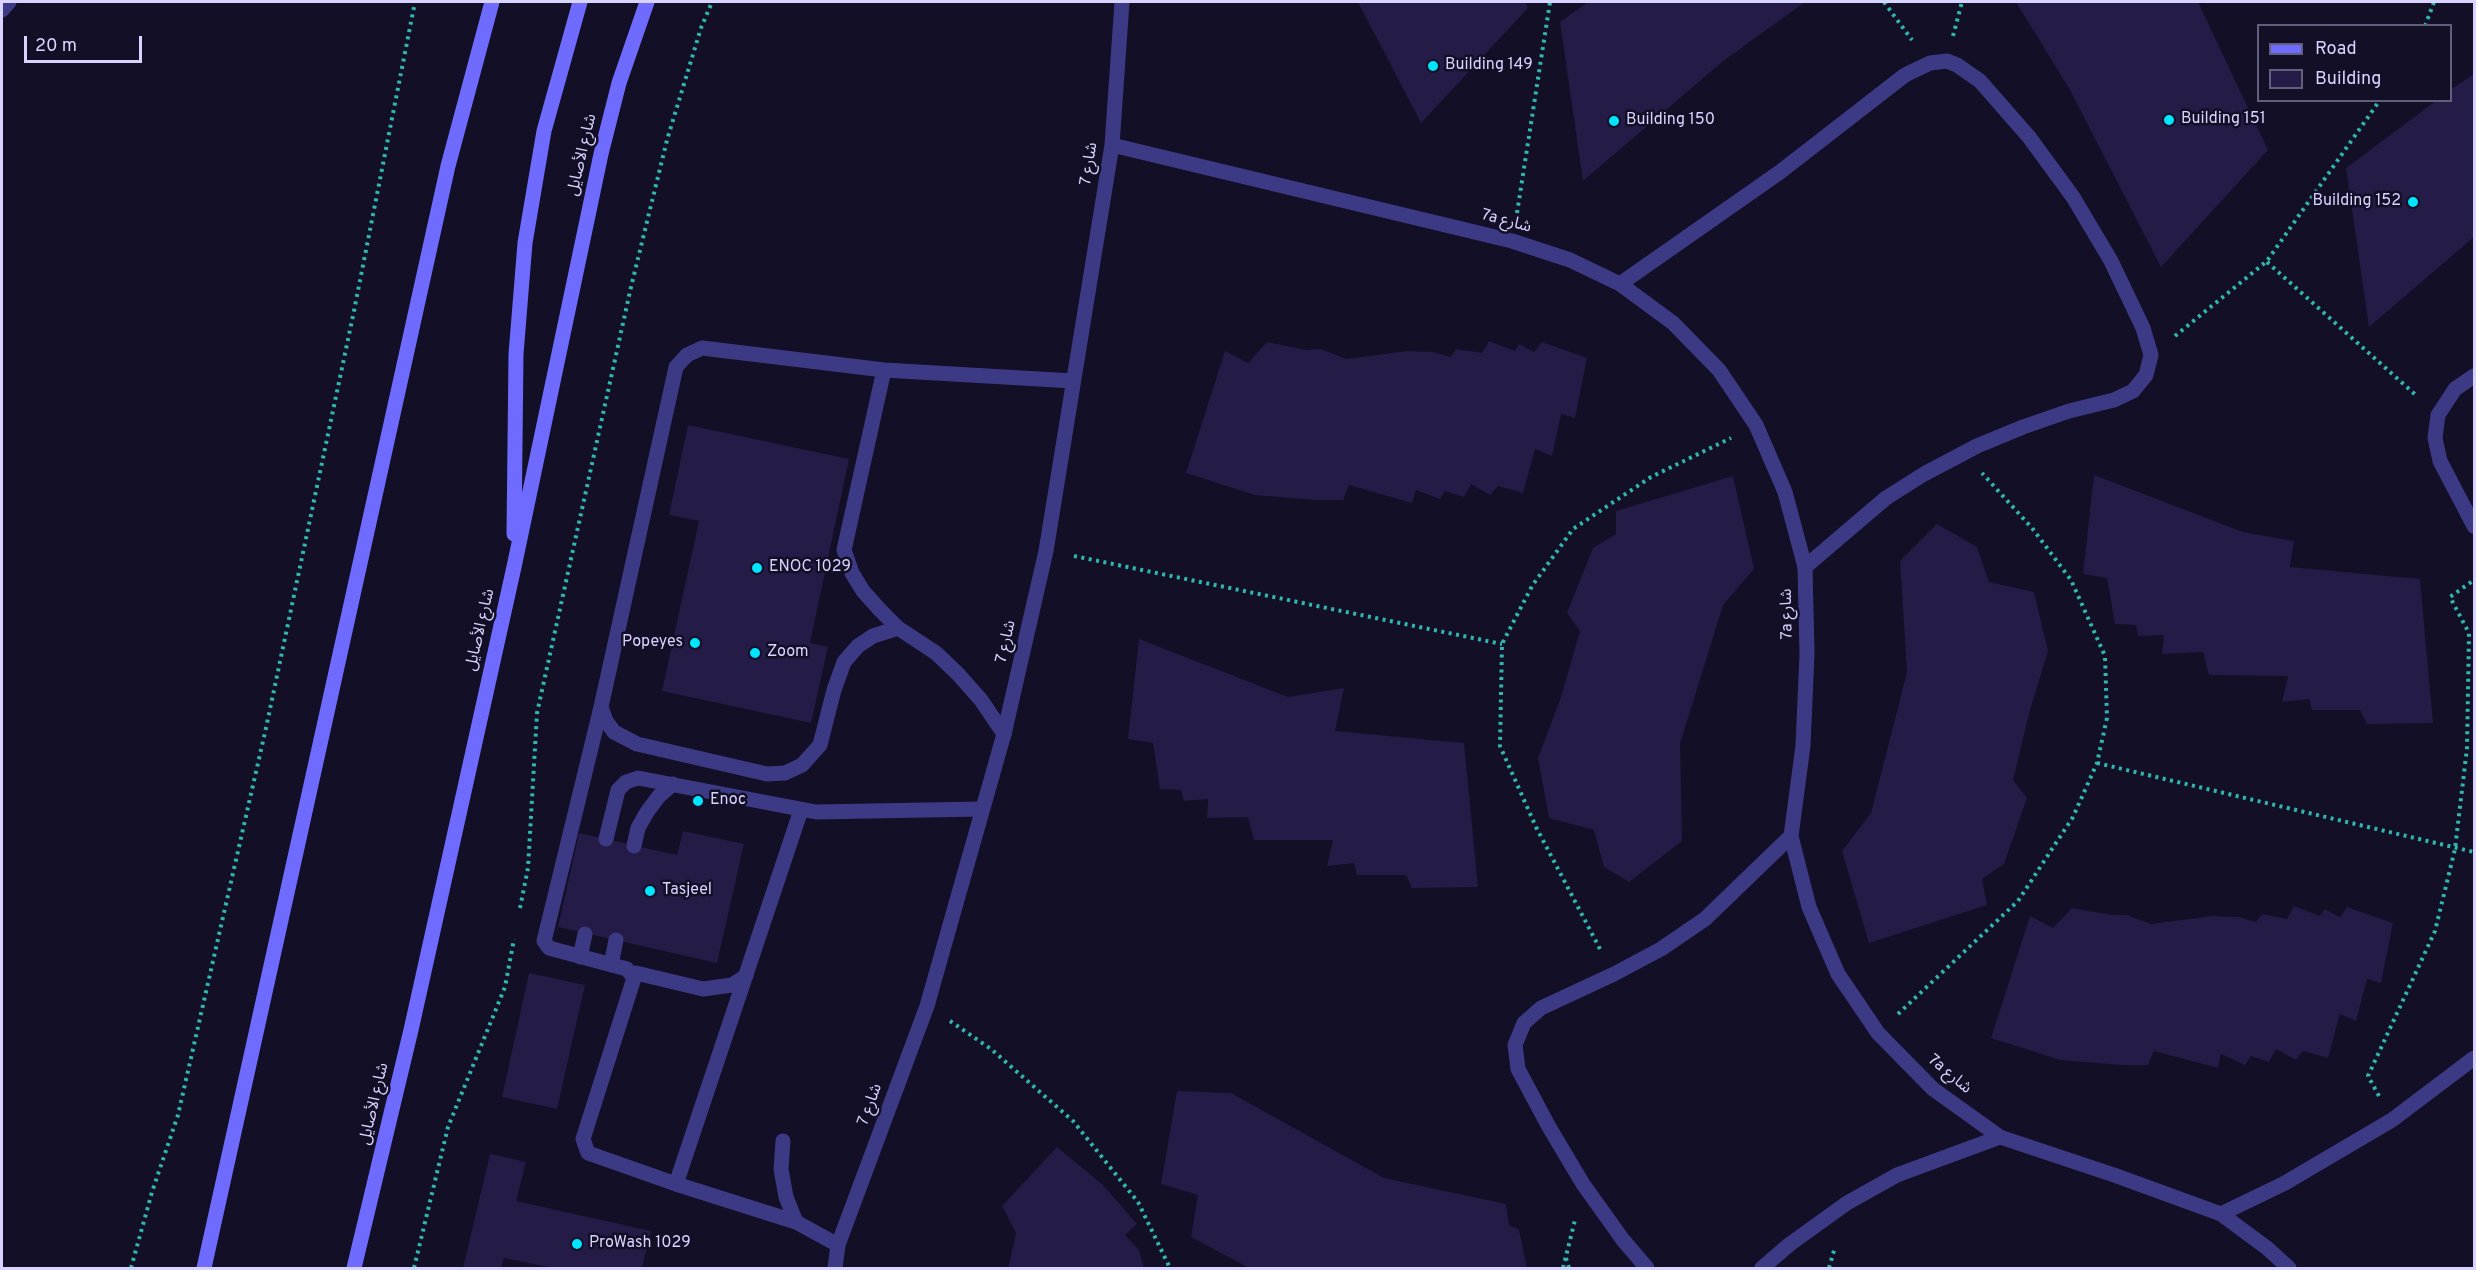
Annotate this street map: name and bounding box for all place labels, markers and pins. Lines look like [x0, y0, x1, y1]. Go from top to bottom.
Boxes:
place label: Building 149 [1445, 56, 1533, 76]
marker: Building 149 [1426, 59, 1440, 73]
place label: Building 151 [2181, 110, 2266, 130]
place label: Building 150 [1626, 111, 1715, 131]
marker: Building 151 [2162, 113, 2176, 127]
marker: Building 150 [1607, 114, 1621, 128]
place label: Building 152 [2313, 192, 2401, 212]
marker: Building 152 [2406, 195, 2420, 209]
place label: ENOC 1029 [769, 558, 851, 578]
marker: ENOC 1029 [750, 561, 764, 575]
place label: Popeyes [622, 633, 683, 653]
marker: Popeyes [688, 636, 702, 650]
place label: Zoom [767, 643, 809, 663]
marker: Zoom [748, 646, 762, 660]
place label: Enoc [710, 791, 746, 811]
marker: Enoc [691, 794, 705, 808]
place label: Tasjeel [662, 881, 712, 901]
marker: Tasjeel [643, 884, 657, 898]
place label: ProWash 1029 [589, 1234, 691, 1254]
marker: ProWash 1029 [570, 1237, 584, 1251]

